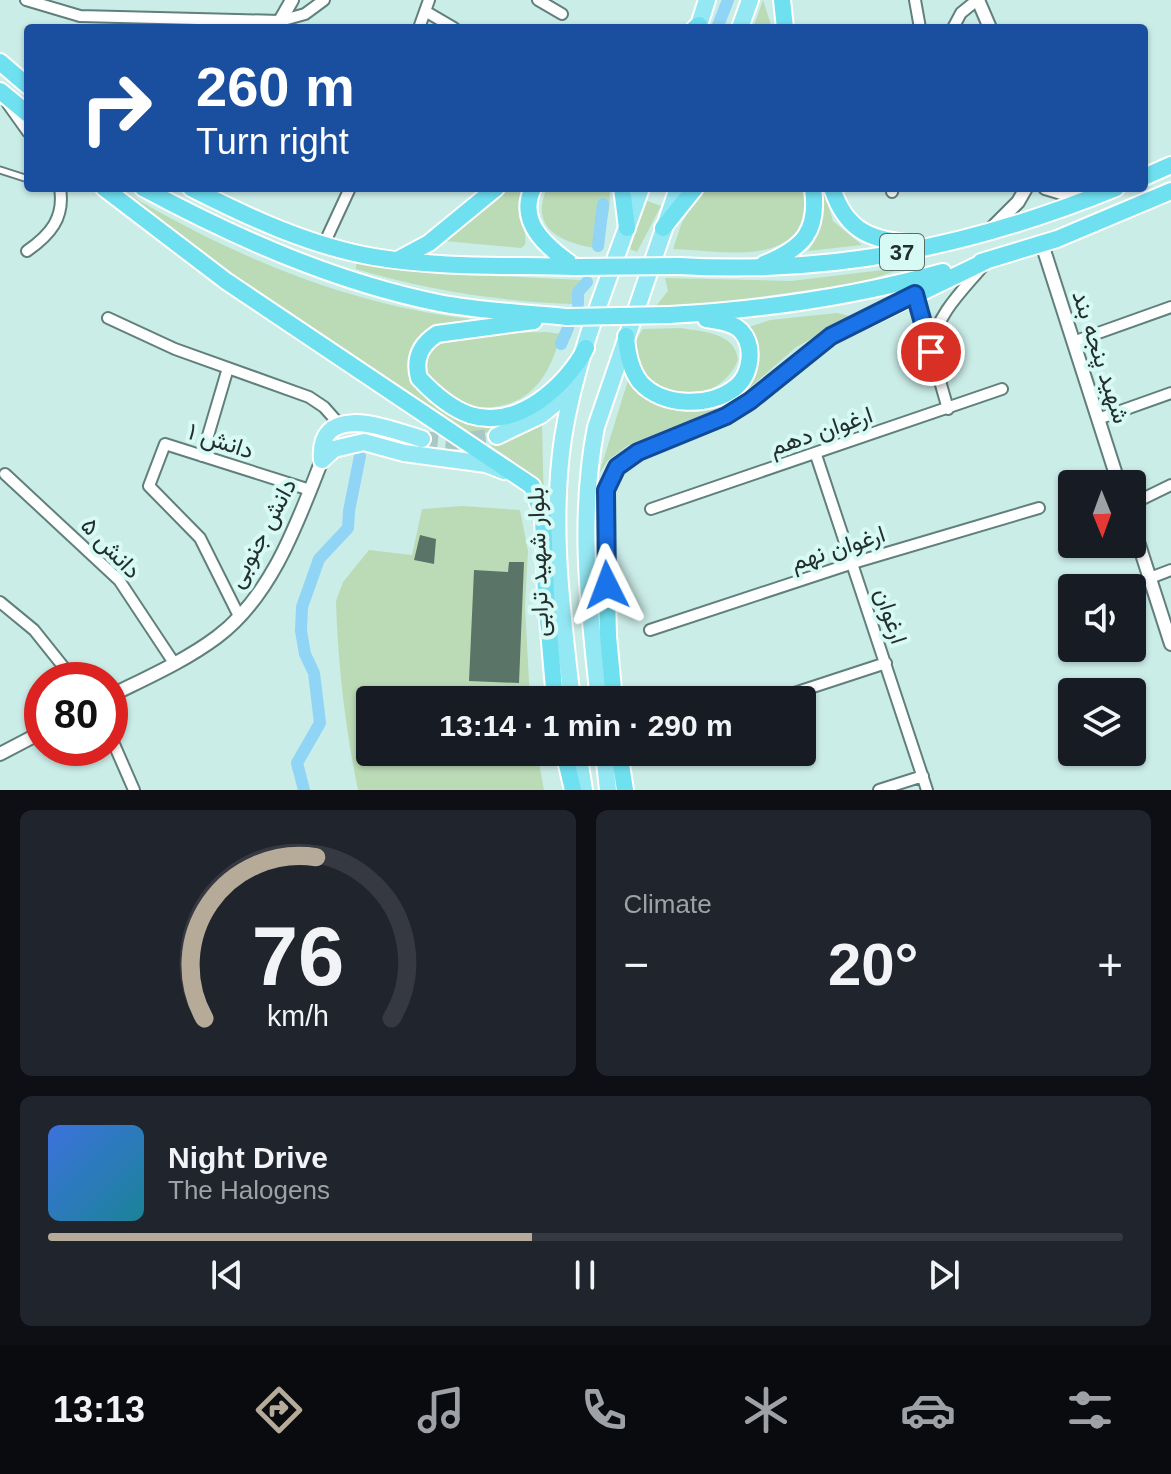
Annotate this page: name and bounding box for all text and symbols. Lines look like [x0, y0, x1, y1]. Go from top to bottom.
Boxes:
text: 260 m [196, 55, 355, 118]
icon: right [64, 56, 168, 160]
text: Turn right [196, 121, 349, 162]
road number: 37 [880, 234, 924, 270]
street label: شهید پنجه بند [1064, 287, 1136, 428]
pin [897, 318, 965, 386]
icon: arrive [909, 330, 953, 374]
street label: ارغوان دهم [766, 400, 877, 464]
street label: دانش ۱ [185, 417, 257, 465]
north arrow [1058, 470, 1146, 558]
map controls [1058, 470, 1146, 766]
street label: دانش جنوبی [221, 473, 303, 593]
street label: بلوار شهید ترابی [521, 486, 556, 638]
street label: دانش ۵ [75, 512, 147, 584]
street label: ارغوان نهم [787, 520, 889, 578]
position arrow [565, 543, 649, 627]
button: sound [1058, 574, 1146, 662]
street label: ارغوان [868, 585, 913, 648]
speed limit sign: 80 [24, 662, 128, 766]
button: layers [1058, 678, 1146, 766]
text: 13:14 · 1 min · 290 m [439, 709, 733, 742]
text: Climate [624, 889, 712, 919]
text: 76 [251, 910, 344, 1003]
text: 20° [828, 931, 919, 998]
text: − [624, 940, 649, 989]
text: + [1097, 940, 1123, 989]
text: km/h [267, 1000, 329, 1032]
text: Night Drive [168, 1141, 328, 1174]
text: The Halogens [168, 1175, 330, 1205]
icon: previous [205, 1253, 249, 1297]
icon: pause [563, 1253, 607, 1297]
icon: next [922, 1253, 966, 1297]
icon: directions [251, 1382, 307, 1438]
icon: music [413, 1382, 469, 1438]
icon: phone [576, 1382, 632, 1438]
icon: climate [738, 1382, 794, 1438]
icon: car [900, 1382, 956, 1438]
icon: filters [1062, 1382, 1118, 1438]
text: 13:13 [53, 1389, 145, 1430]

